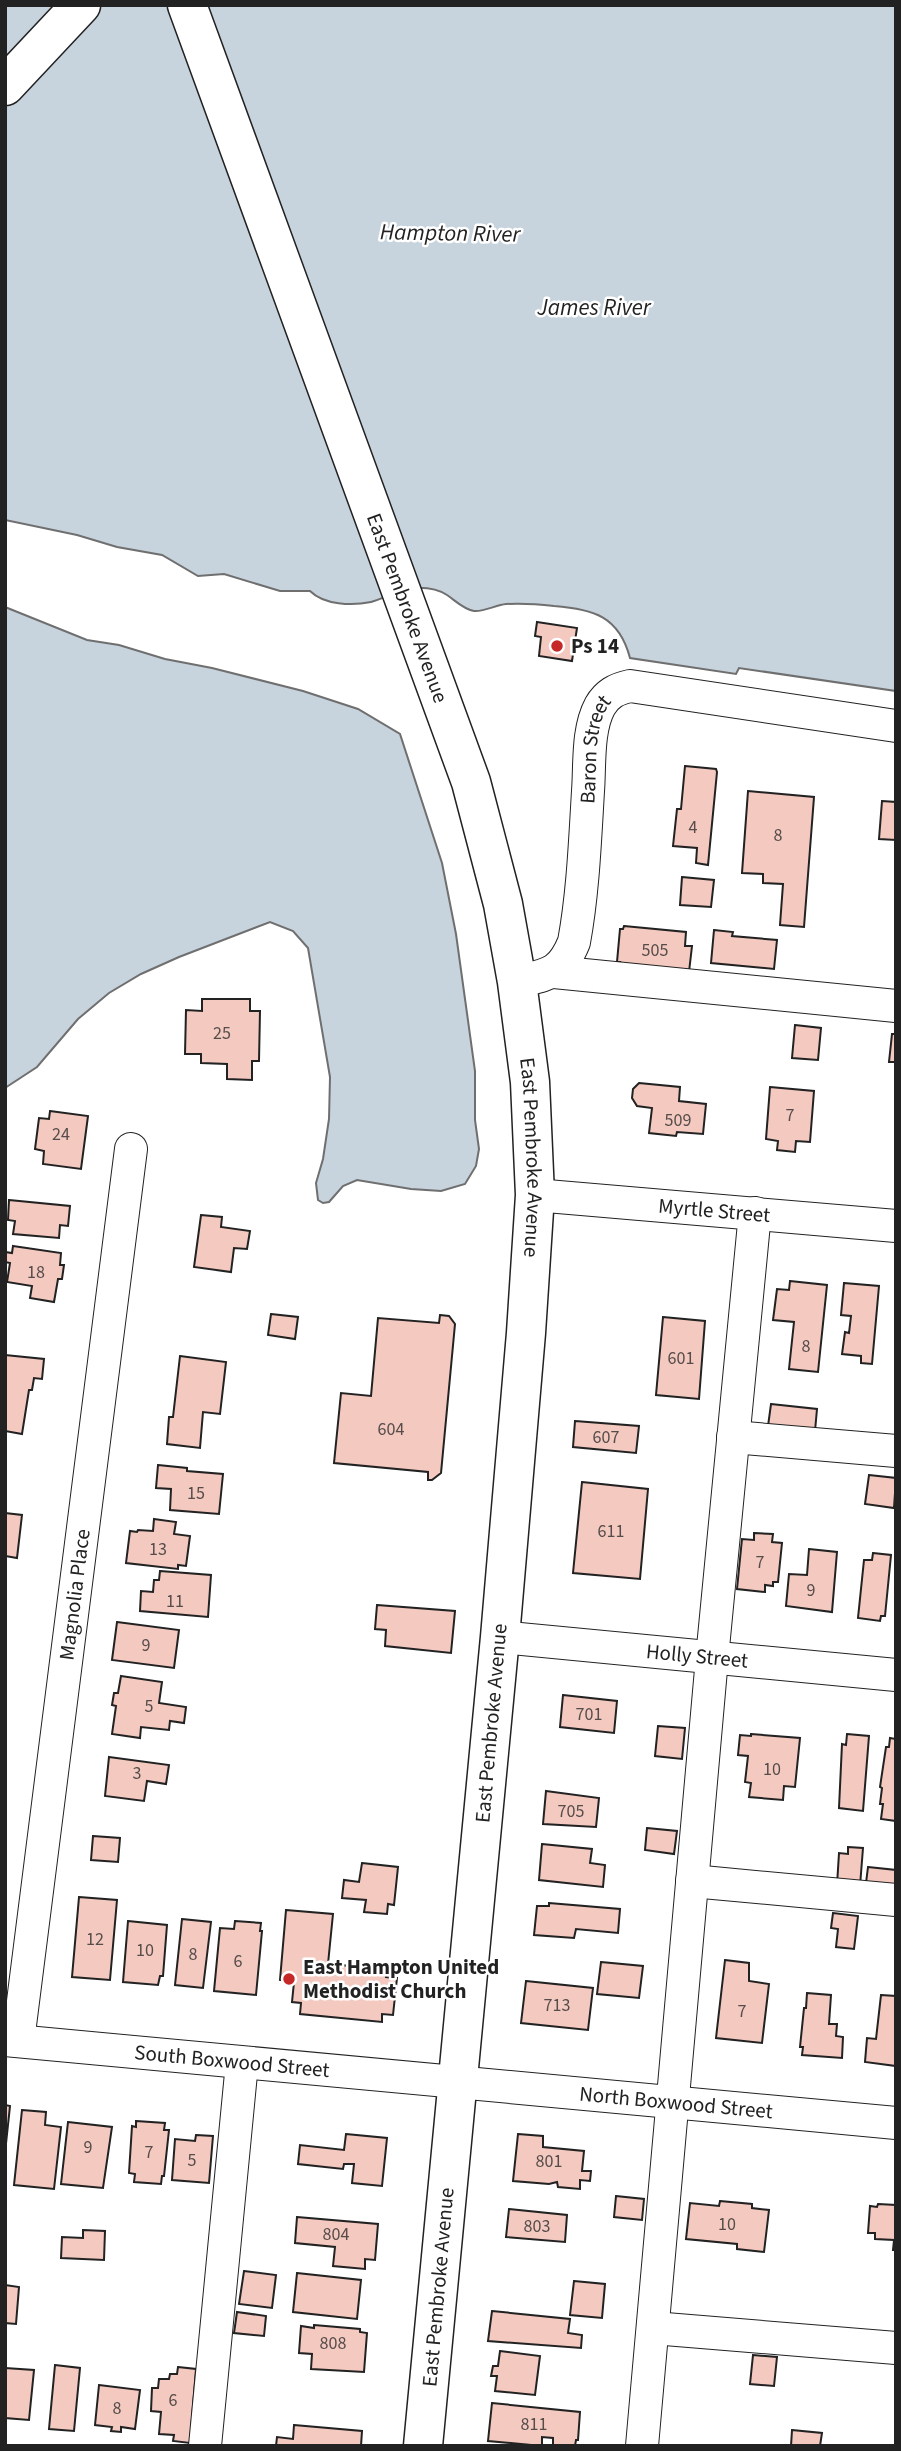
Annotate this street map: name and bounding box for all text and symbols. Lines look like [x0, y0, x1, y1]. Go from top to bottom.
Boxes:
water label: Hampton River [380, 215, 522, 251]
water label: James River [536, 291, 652, 324]
street label: East Pembroke Avenue [359, 509, 456, 707]
place label: Ps 14 [571, 631, 619, 661]
marker: Ps 14 [549, 638, 565, 654]
street label: Baron Street [572, 688, 618, 805]
house number: 4 [689, 815, 698, 840]
house number: 8 [774, 823, 783, 848]
house number: 505 [642, 938, 668, 963]
house number: 25 [213, 1021, 231, 1046]
street label: East Pembroke Avenue [512, 1056, 550, 1258]
house number: 7 [786, 1103, 795, 1128]
house number: 509 [665, 1108, 691, 1133]
house number: 24 [52, 1122, 70, 1147]
street label: Myrtle Street [657, 1191, 771, 1230]
house number: 18 [27, 1260, 45, 1285]
house number: 8 [802, 1334, 811, 1359]
house number: 601 [668, 1346, 694, 1371]
house number: 604 [378, 1417, 404, 1442]
house number: 607 [593, 1425, 619, 1450]
house number: 15 [187, 1481, 205, 1506]
house number: 611 [598, 1519, 624, 1544]
street label: Magnolia Place [51, 1527, 98, 1662]
house number: 13 [149, 1537, 167, 1562]
house number: 7 [756, 1550, 765, 1575]
house number: 9 [807, 1578, 816, 1603]
house number: 11 [166, 1589, 184, 1614]
street label: East Pembroke Avenue [467, 1622, 515, 1824]
house number: 9 [142, 1633, 151, 1658]
street label: Holly Street [645, 1636, 750, 1676]
house number: 5 [145, 1694, 154, 1719]
house number: 701 [576, 1702, 602, 1727]
house number: 10 [763, 1757, 781, 1782]
house number: 3 [133, 1761, 142, 1786]
house number: 705 [558, 1799, 584, 1824]
house number: 12 [86, 1927, 104, 1952]
house number: 10 [136, 1938, 154, 1963]
house number: 8 [189, 1942, 198, 1967]
house number: 6 [234, 1949, 243, 1974]
place label: East Hampton United Methodist Church [303, 1952, 499, 2006]
marker: East Hampton United Methodist Church [281, 1971, 297, 1987]
house number: 713 [544, 1993, 570, 2018]
house number: 7 [738, 1999, 747, 2024]
street label: South Boxwood Street [133, 2037, 331, 2085]
street label: North Boxwood Street [578, 2079, 774, 2126]
house number: 9 [84, 2135, 93, 2160]
house number: 7 [145, 2140, 154, 2165]
house number: 5 [188, 2148, 197, 2173]
house number: 801 [536, 2149, 562, 2174]
street label: East Pembroke Avenue [414, 2186, 462, 2388]
house number: 10 [718, 2212, 736, 2237]
house number: 803 [524, 2214, 550, 2239]
house number: 804 [323, 2222, 349, 2247]
house number: 808 [320, 2331, 346, 2356]
house number: 6 [169, 2388, 178, 2413]
house number: 8 [113, 2396, 122, 2421]
house number: 811 [521, 2412, 547, 2437]

